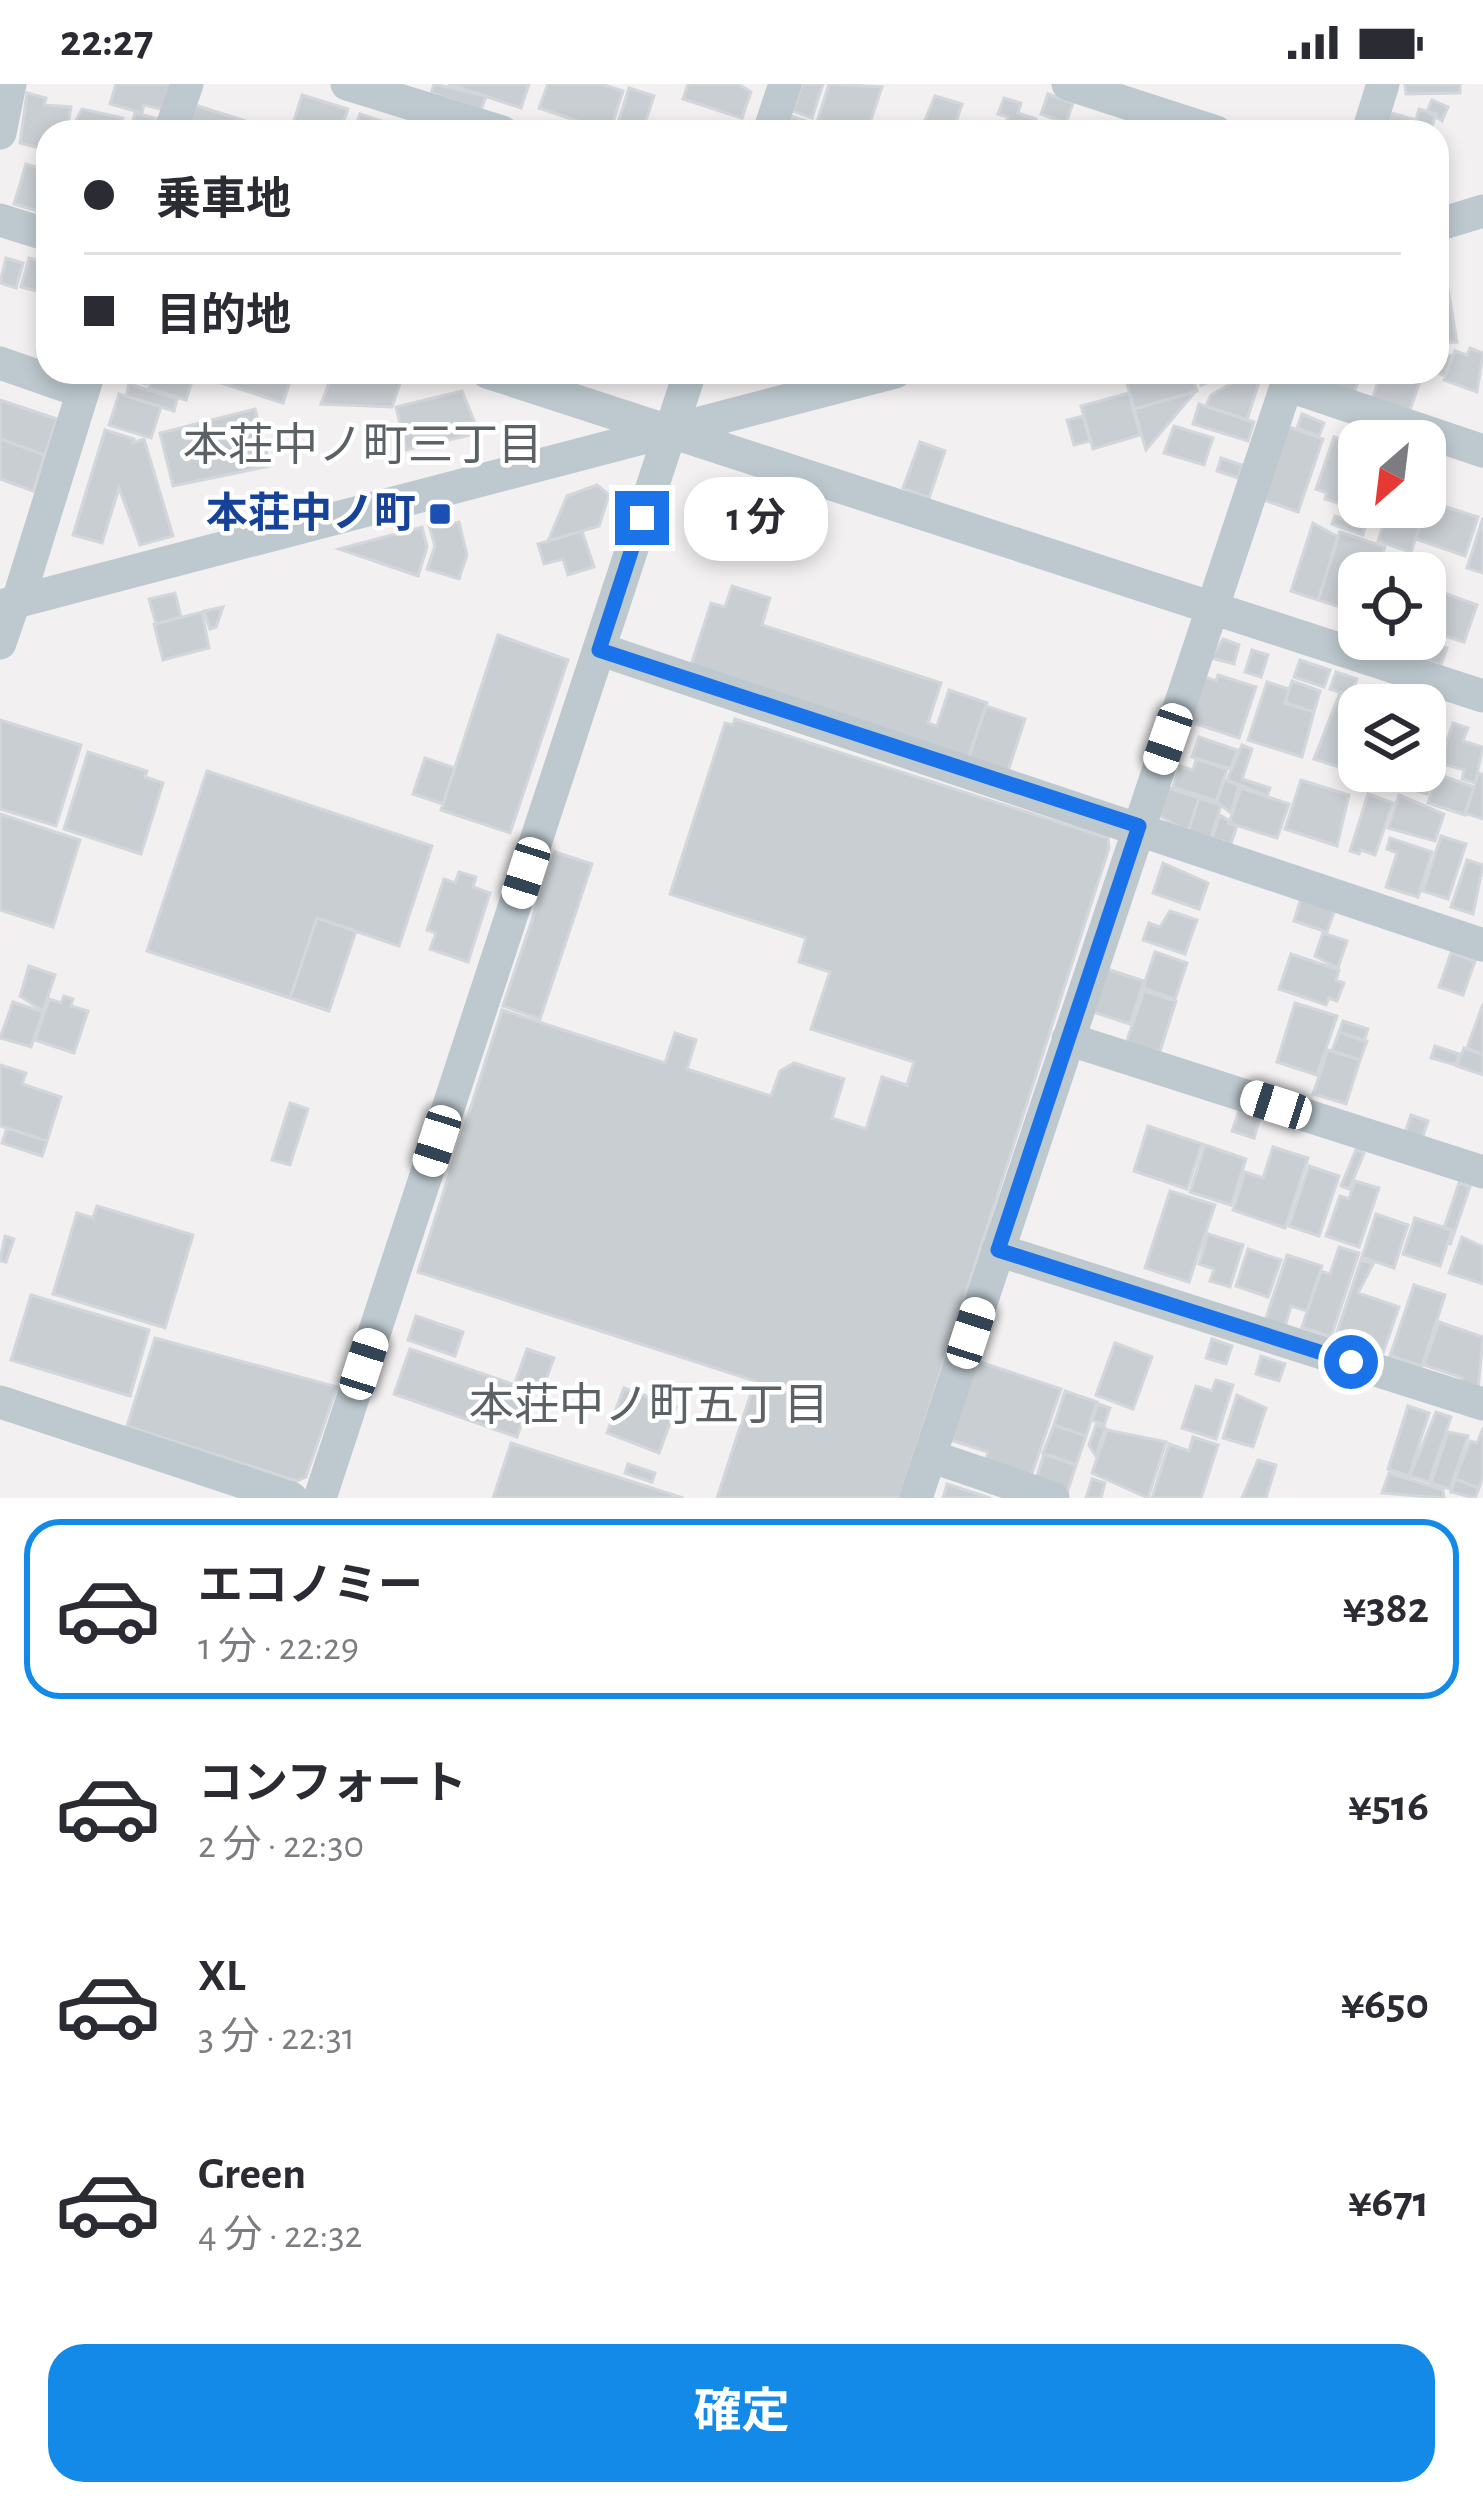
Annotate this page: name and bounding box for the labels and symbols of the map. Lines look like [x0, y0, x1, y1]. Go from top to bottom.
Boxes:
north arrow [1338, 420, 1446, 528]
district label: 本荘中ノ町三丁目 [183, 422, 543, 469]
callout: 1 分 [684, 476, 828, 560]
place label: 本荘中ノ町 [206, 491, 416, 535]
route end [615, 491, 669, 545]
marker: 本荘中ノ町 [427, 501, 453, 527]
car [1139, 699, 1197, 779]
car [498, 833, 554, 913]
car [1236, 1077, 1316, 1133]
car [409, 1101, 465, 1181]
car [943, 1293, 999, 1373]
car [336, 1324, 392, 1404]
route start [1324, 1335, 1378, 1389]
district label: 本荘中ノ町五丁目 [469, 1382, 829, 1429]

